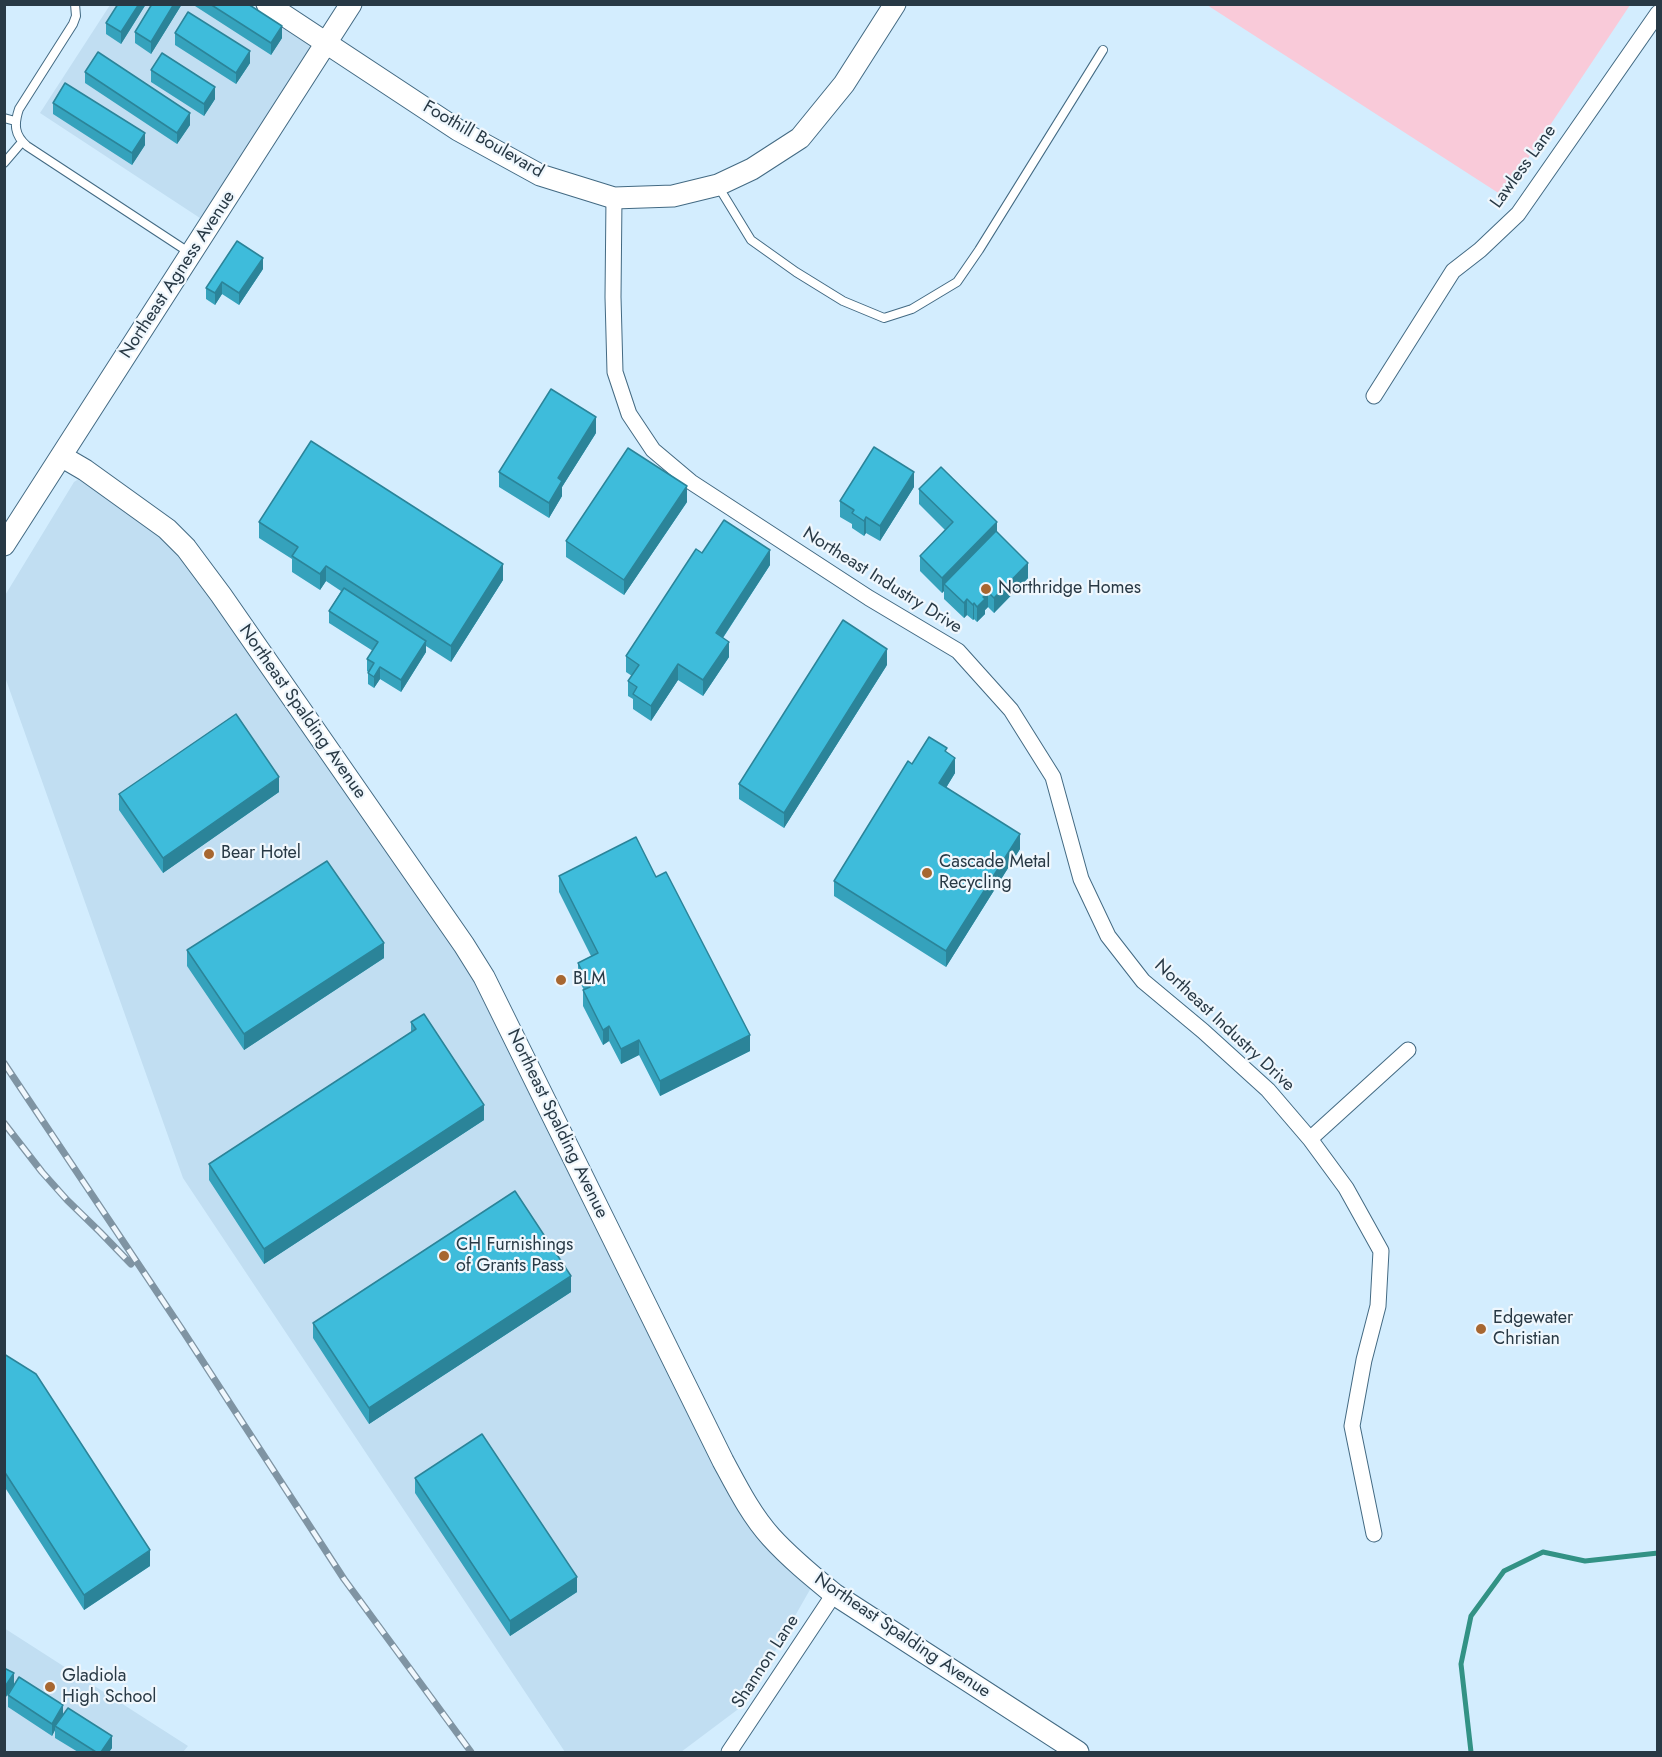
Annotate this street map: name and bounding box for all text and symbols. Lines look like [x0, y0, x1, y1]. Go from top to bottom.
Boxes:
street label: Foothill Boulevard [419, 97, 547, 183]
street label: Lawless Lane [1487, 121, 1561, 213]
street label: Northeast Agness Avenue [116, 187, 240, 363]
street label: Northeast Industry Drive [798, 523, 966, 639]
place label: Northridge Homes [998, 578, 1141, 600]
marker: Northridge Homes [979, 582, 993, 596]
street label: Northeast Spalding Avenue [234, 621, 370, 803]
place label: Bear Hotel [221, 843, 301, 865]
marker: Bear Hotel [202, 847, 216, 861]
place label: Cascade Metal Recycling [939, 852, 1050, 894]
marker: Cascade Metal Recycling [920, 866, 934, 880]
street label: Northeast Industry Drive [1149, 955, 1299, 1097]
place label: BLM [573, 969, 606, 991]
marker: BLM [554, 973, 568, 987]
street label: Northeast Spalding Avenue [502, 1026, 612, 1222]
place label: CH Furnishings of Grants Pass [456, 1235, 573, 1278]
marker: CH Furnishings of Grants Pass [437, 1249, 451, 1263]
place label: Edgewater Christian [1493, 1308, 1573, 1350]
marker: Edgewater Christian [1474, 1322, 1488, 1336]
street label: Northeast Spalding Avenue [810, 1569, 994, 1703]
street label: Shannon Lane [728, 1611, 804, 1713]
place label: Gladiola High School [62, 1666, 156, 1708]
marker: Gladiola High School [43, 1680, 57, 1694]

